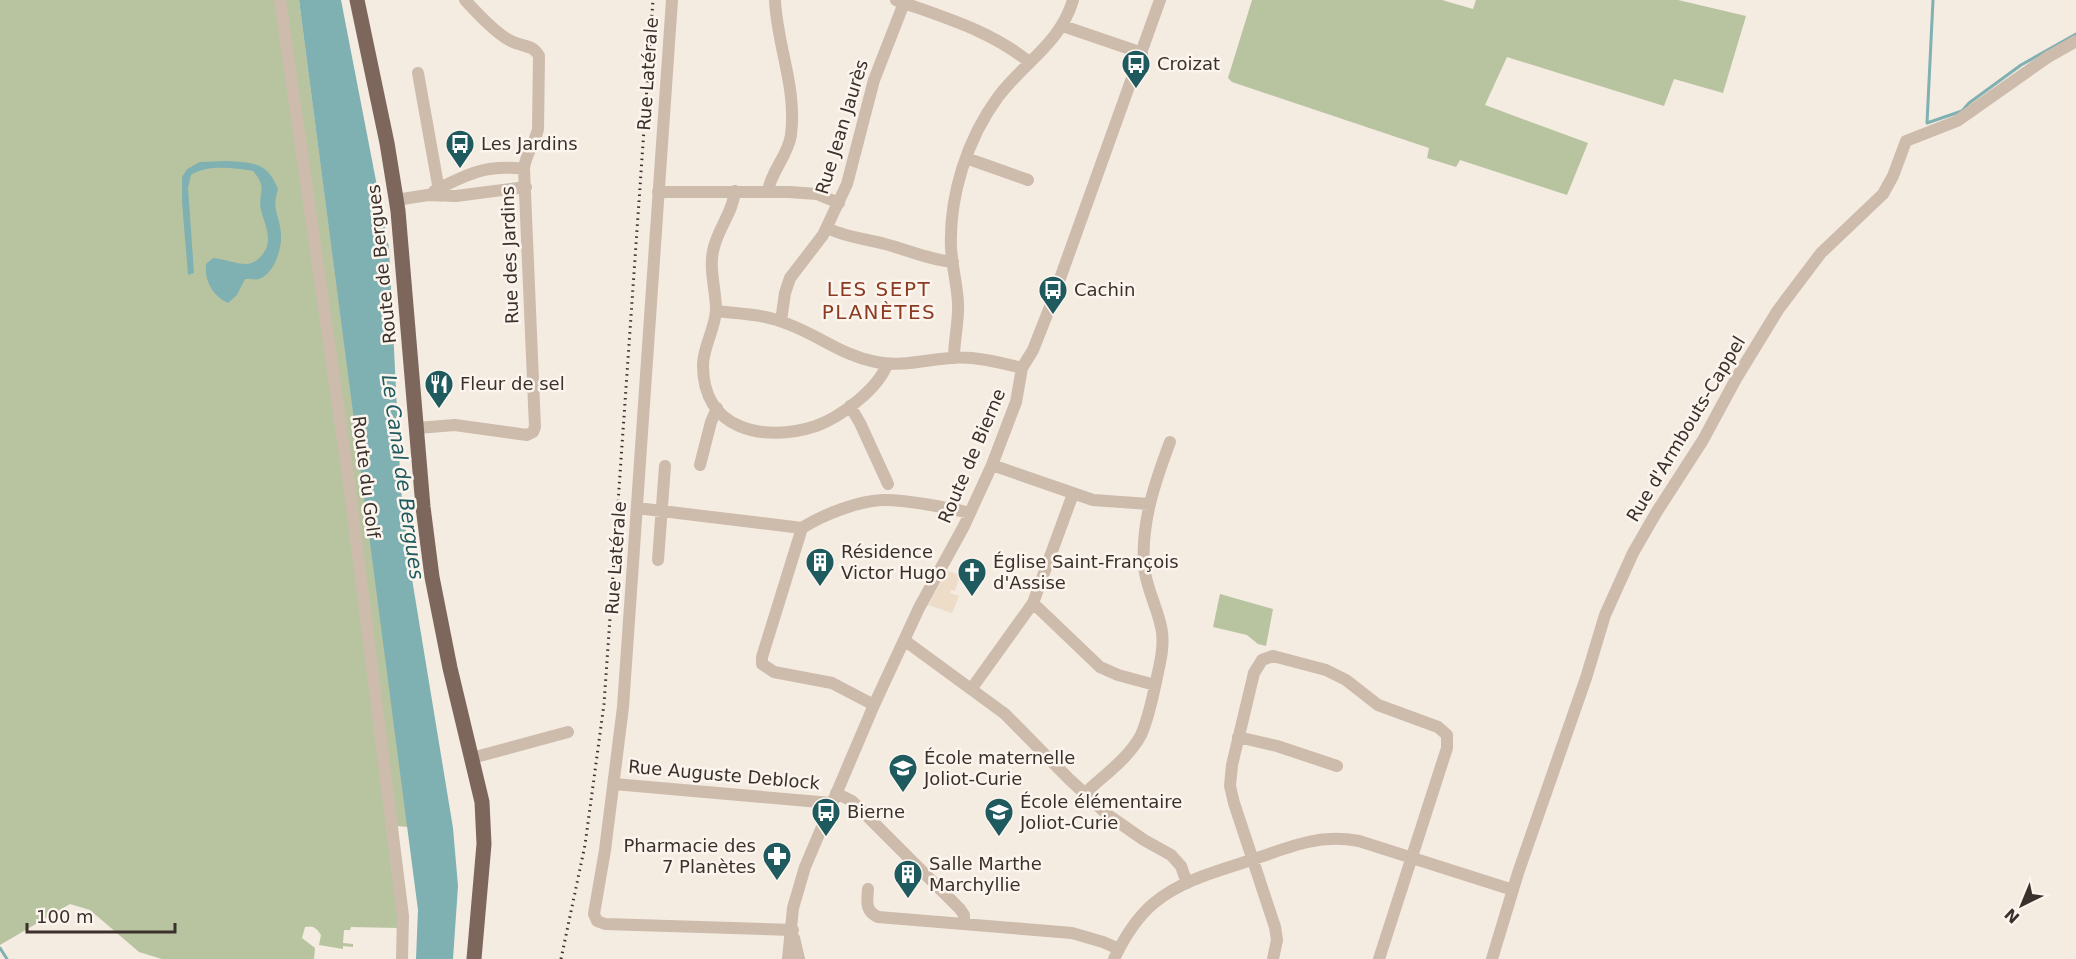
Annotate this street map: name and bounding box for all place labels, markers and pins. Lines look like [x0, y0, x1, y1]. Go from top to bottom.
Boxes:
bus stop icon: Croizat [1120, 48, 1152, 90]
place label: Croizat [1157, 53, 1220, 74]
bus stop icon: Les Jardins [444, 128, 476, 170]
place label: Les Jardins [481, 133, 578, 154]
bus stop icon: Cachin [1037, 274, 1069, 316]
place label: Cachin [1074, 279, 1135, 300]
restaurant icon: Fleur de sel [423, 368, 455, 410]
place label: Fleur de sel [460, 373, 565, 394]
place label: Résidence Victor Hugo [841, 541, 946, 583]
building icon: Résidence Victor Hugo [804, 546, 836, 588]
place label: Église Saint-François d'Assise [993, 551, 1179, 593]
church icon: Église Saint-François d'Assise [956, 556, 988, 598]
place label: École maternelle Joliot-Curie [923, 747, 1075, 789]
school or university icon: École maternelle Joliot-Curie [887, 752, 919, 794]
place label: École élémentaire Joliot-Curie [1019, 791, 1182, 833]
bus stop icon: Bierne [810, 796, 842, 838]
school or university icon: École élémentaire Joliot-Curie [983, 796, 1015, 838]
place label: Bierne [847, 801, 905, 822]
place label: Pharmacie des 7 Planètes [623, 835, 756, 877]
pharmacy icon: Pharmacie des 7 Planètes [761, 840, 793, 882]
place label: Salle Marthe Marchyllie [929, 853, 1042, 895]
building icon: Salle Marthe Marchyllie [892, 858, 924, 900]

